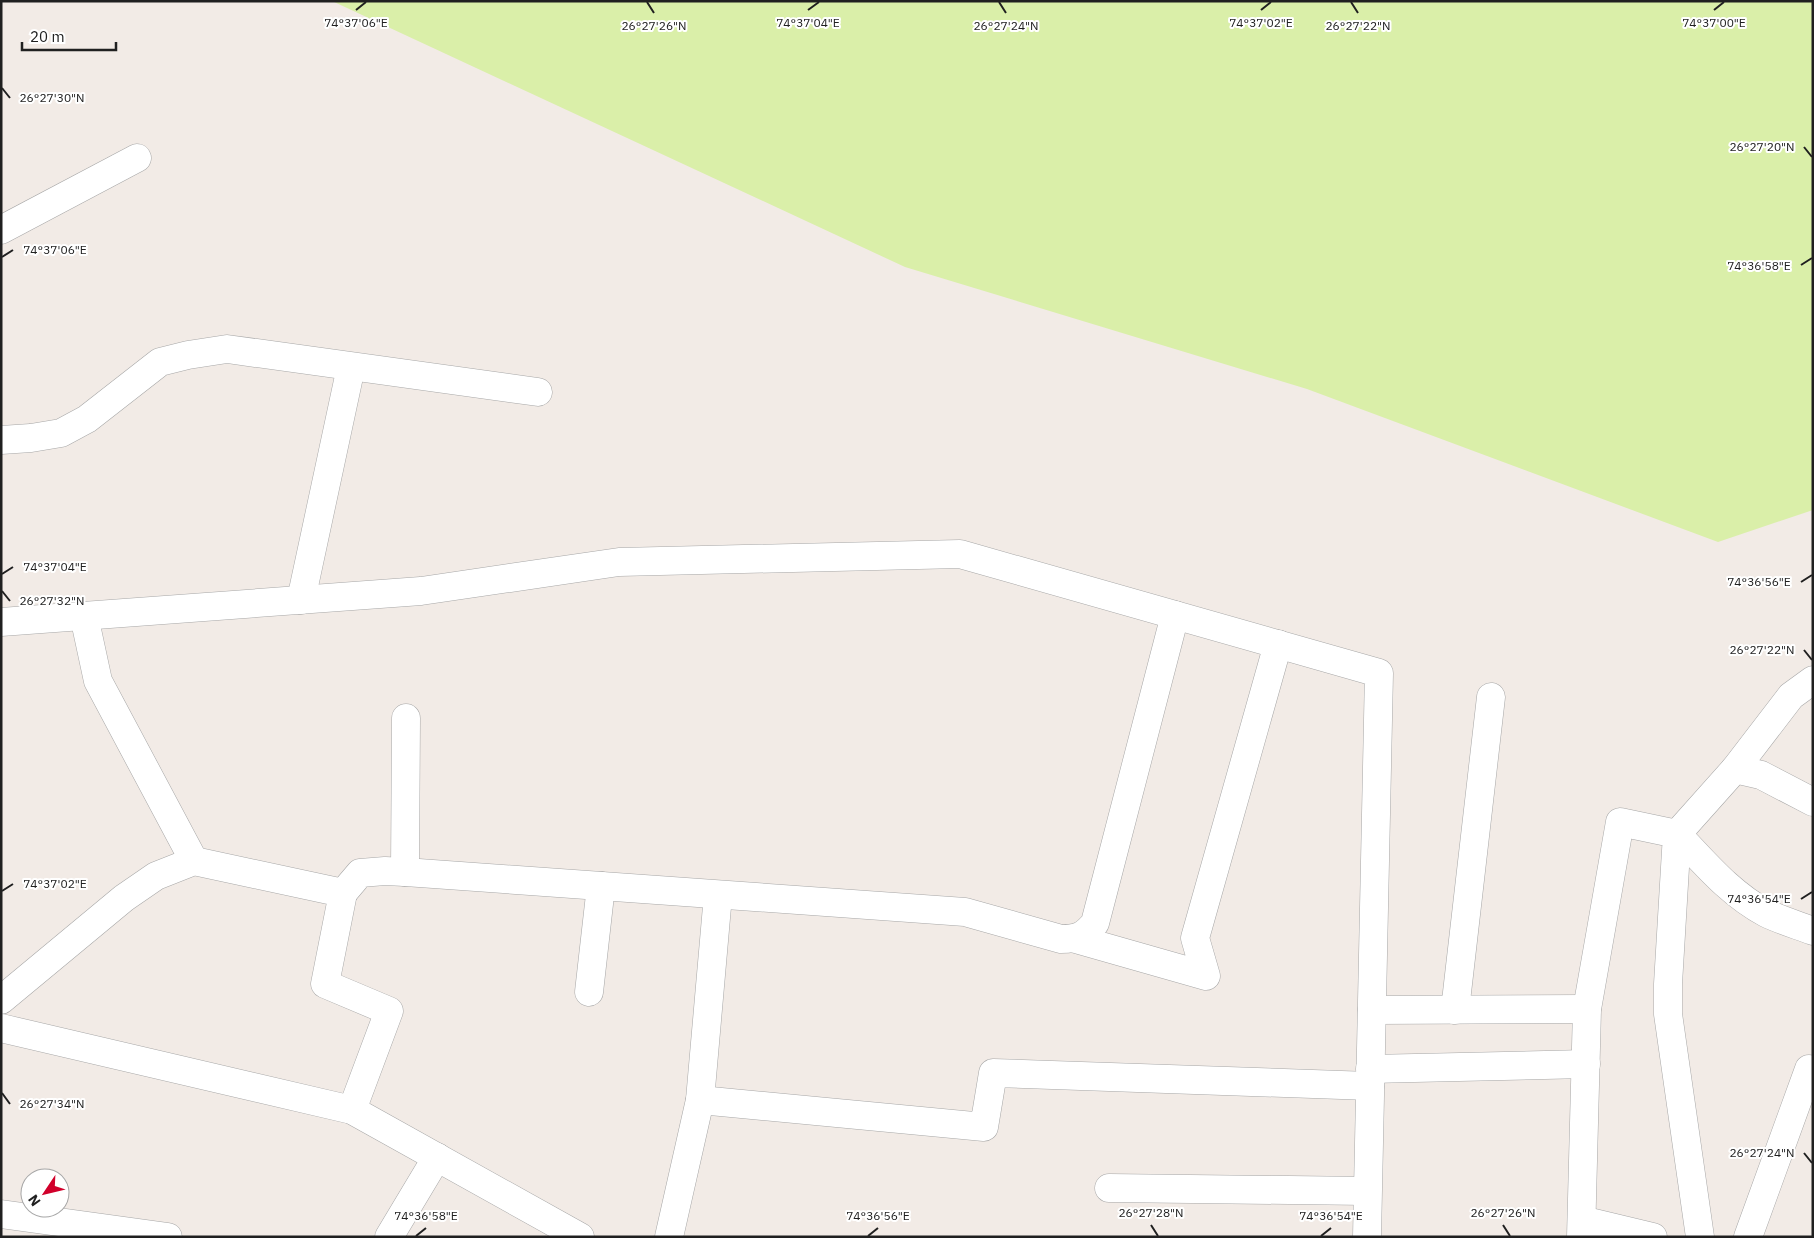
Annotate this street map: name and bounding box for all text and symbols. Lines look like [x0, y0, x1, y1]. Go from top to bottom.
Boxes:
text: 74°37'06"E [324, 15, 388, 30]
text: 74°37'04"E [776, 15, 840, 30]
text: 74°37'02"E [1229, 15, 1293, 30]
text: 74°37'00"E [1682, 15, 1746, 30]
text: 26°27'26"N [621, 18, 687, 33]
text: 26°27'24"N [973, 18, 1039, 33]
text: 26°27'22"N [1325, 18, 1391, 33]
scale bar [22, 20, 116, 52]
text: 20 m [30, 27, 65, 46]
text: 26°27'30"N [19, 90, 85, 105]
text: 26°27'20"N [1729, 139, 1795, 154]
text: 74°37'06"E [23, 242, 87, 257]
text: 74°36'58"E [1727, 258, 1791, 273]
text: 74°37'04"E [23, 559, 87, 574]
text: 74°36'56"E [1727, 574, 1791, 589]
text: 26°27'32"N [19, 593, 85, 608]
text: 26°27'22"N [1729, 642, 1795, 657]
text: 74°37'02"E [23, 876, 87, 891]
text: 74°36'54"E [1727, 891, 1791, 906]
text: 26°27'34"N [19, 1096, 85, 1111]
text: 26°27'24"N [1729, 1145, 1795, 1160]
north arrow [20, 1168, 70, 1218]
text: N [24, 1191, 45, 1210]
text: 26°27'28"N [1118, 1205, 1184, 1220]
text: 26°27'26"N [1470, 1205, 1536, 1220]
text: 74°36'58"E [394, 1208, 458, 1223]
text: 74°36'56"E [846, 1208, 910, 1223]
text: 74°36'54"E [1299, 1208, 1363, 1223]

